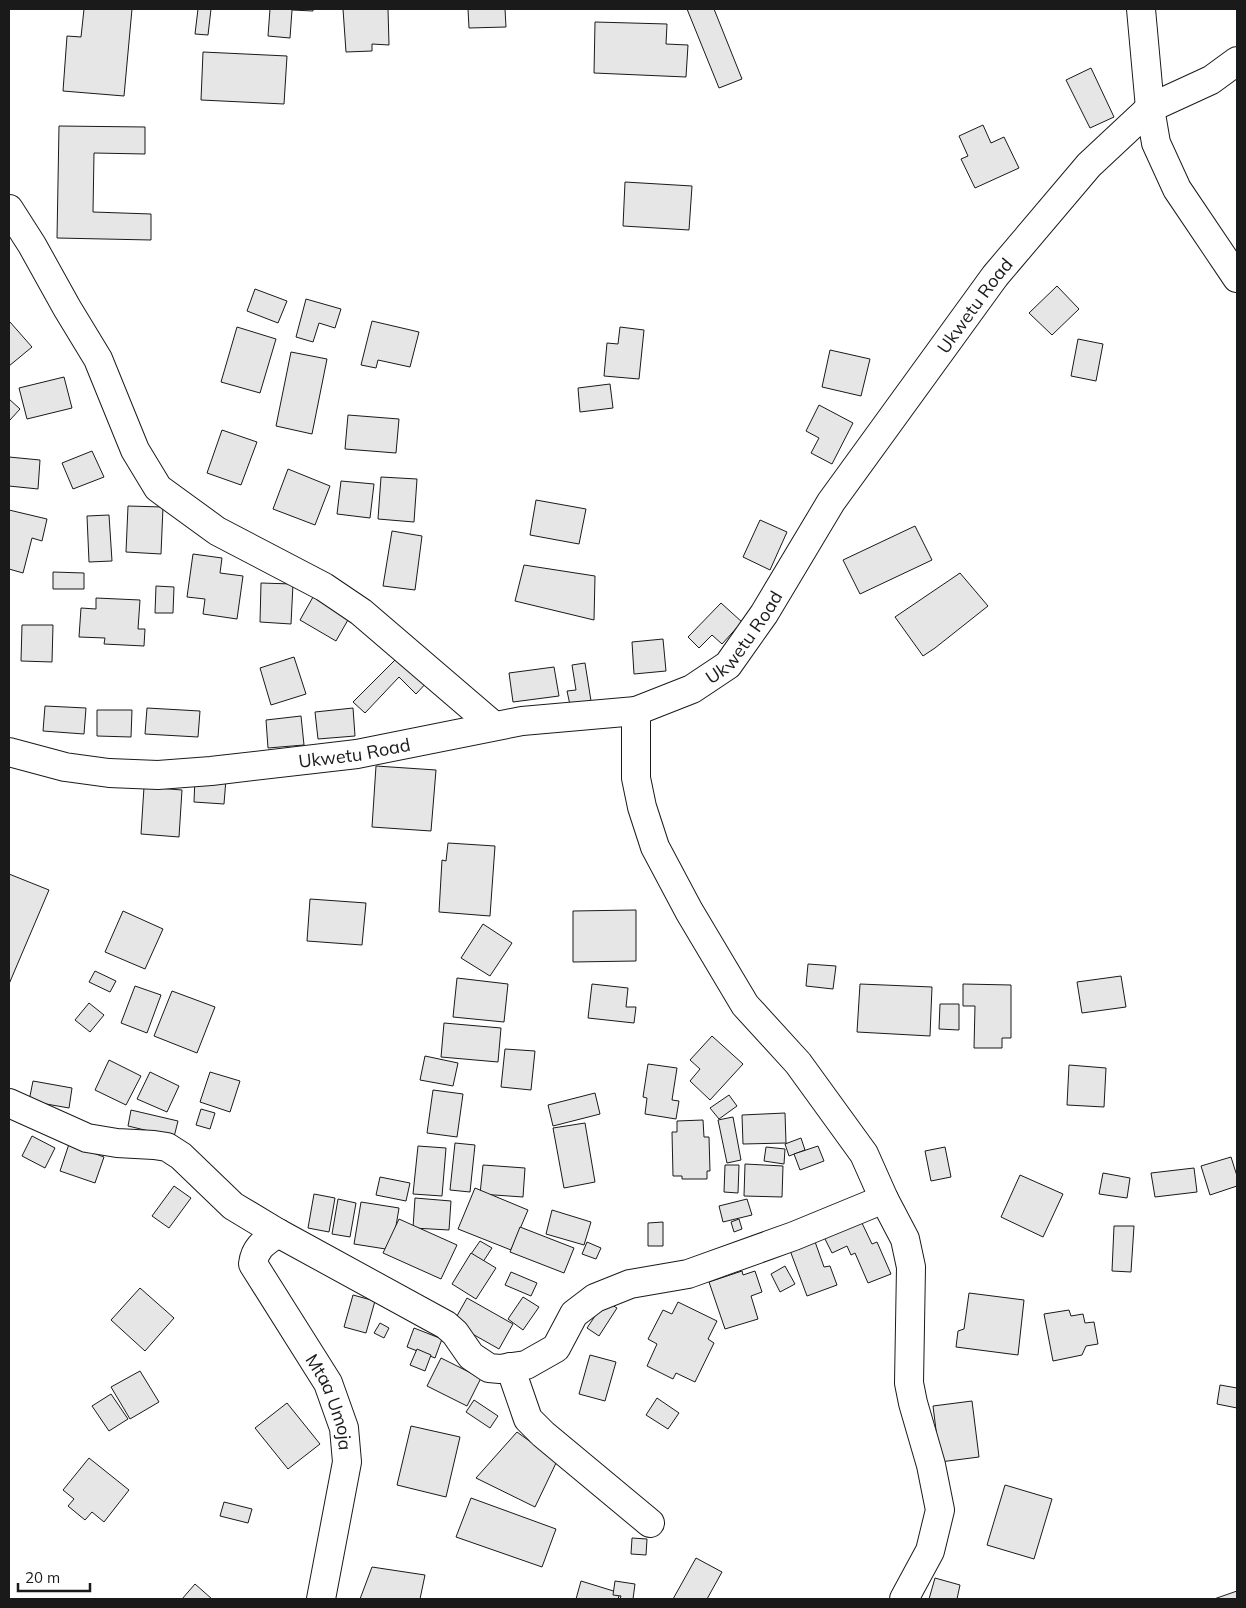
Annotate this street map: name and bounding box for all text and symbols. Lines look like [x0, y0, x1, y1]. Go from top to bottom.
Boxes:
street label: Ukwetu Road [931, 253, 1017, 358]
street label: Ukwetu Road [701, 586, 787, 689]
street label: Ukwetu Road [297, 732, 412, 772]
street label: Mtaa Umoja [301, 1349, 357, 1451]
scale bar [18, 1560, 90, 1592]
text: 20 m [25, 1568, 60, 1587]

